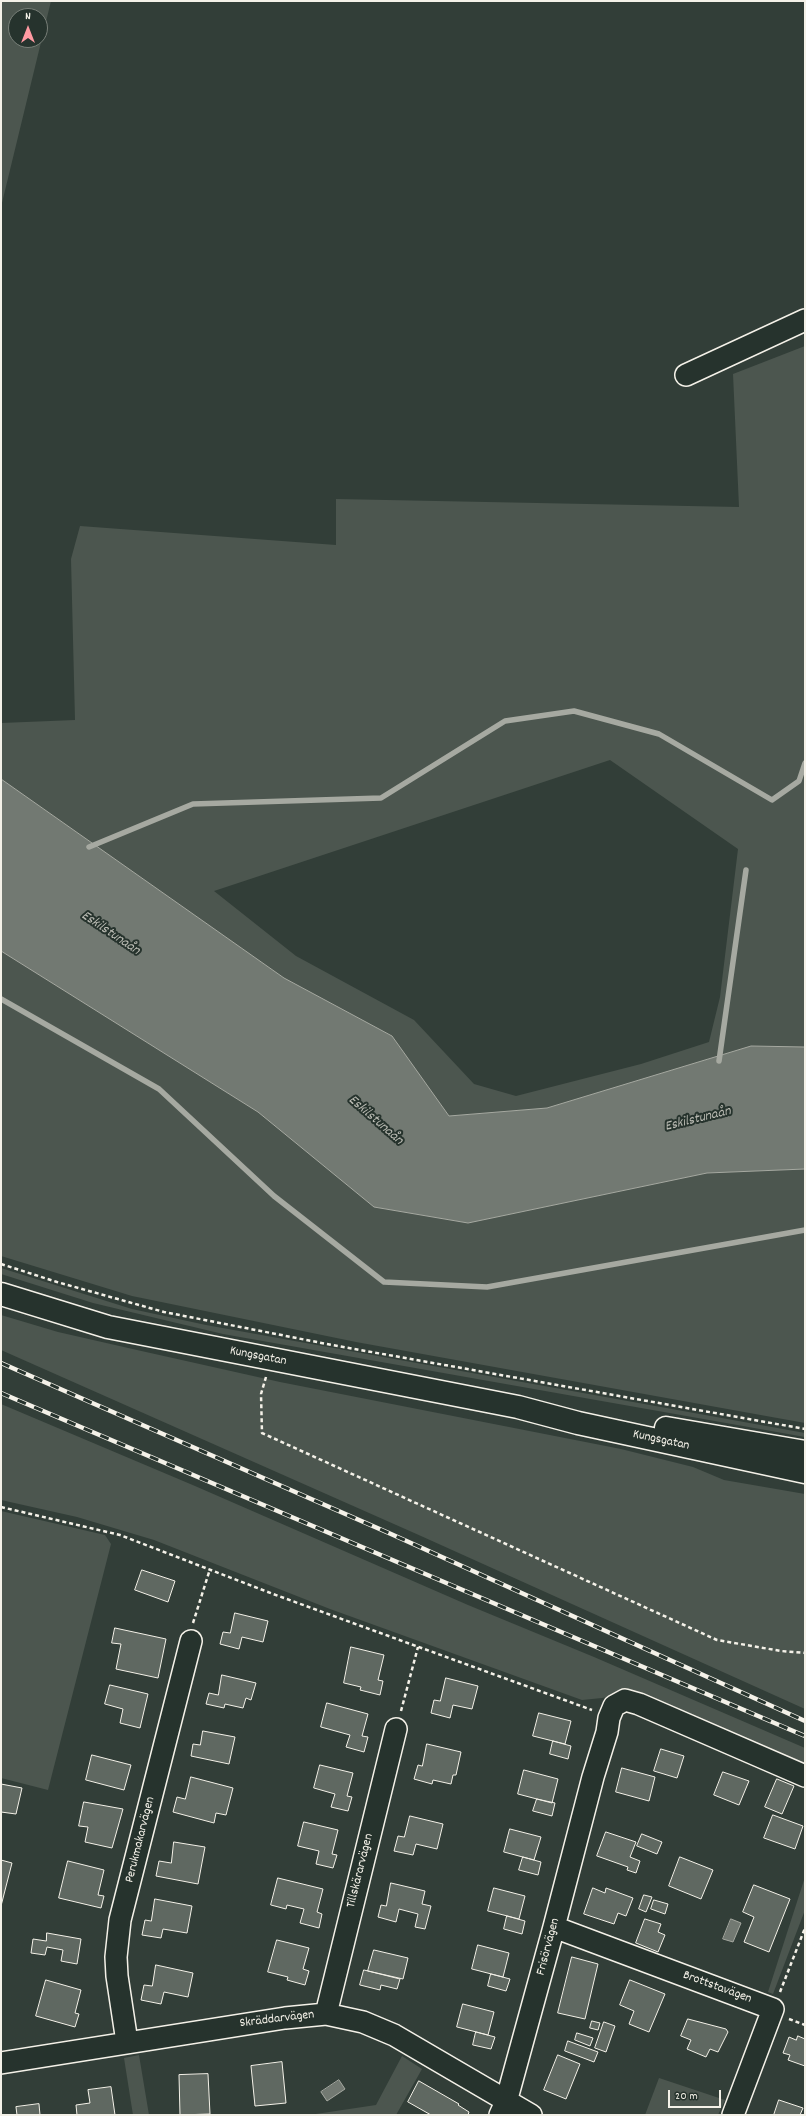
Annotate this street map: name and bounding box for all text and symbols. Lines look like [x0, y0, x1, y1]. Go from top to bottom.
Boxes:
north arrow [8, 8, 48, 48]
text: N [25, 9, 31, 25]
water label: Eskilstunaån [77, 908, 143, 960]
water label: Eskilstunaån [344, 1093, 406, 1149]
water label: Eskilstunaån [663, 1104, 733, 1136]
street label: Kungsgatan [228, 1344, 288, 1370]
street label: Kungsgatan [631, 1427, 691, 1455]
street label: Perukmakarvägen [123, 1795, 159, 1885]
street label: Tillskärarvägen [344, 1832, 378, 1910]
street label: Frisörvägen [534, 1917, 564, 1977]
street label: Brottstavägen [680, 1968, 754, 2008]
street label: Skräddarvägen [239, 2008, 315, 2032]
scale bar [670, 2082, 723, 2108]
text: 20 m [675, 2088, 698, 2105]

